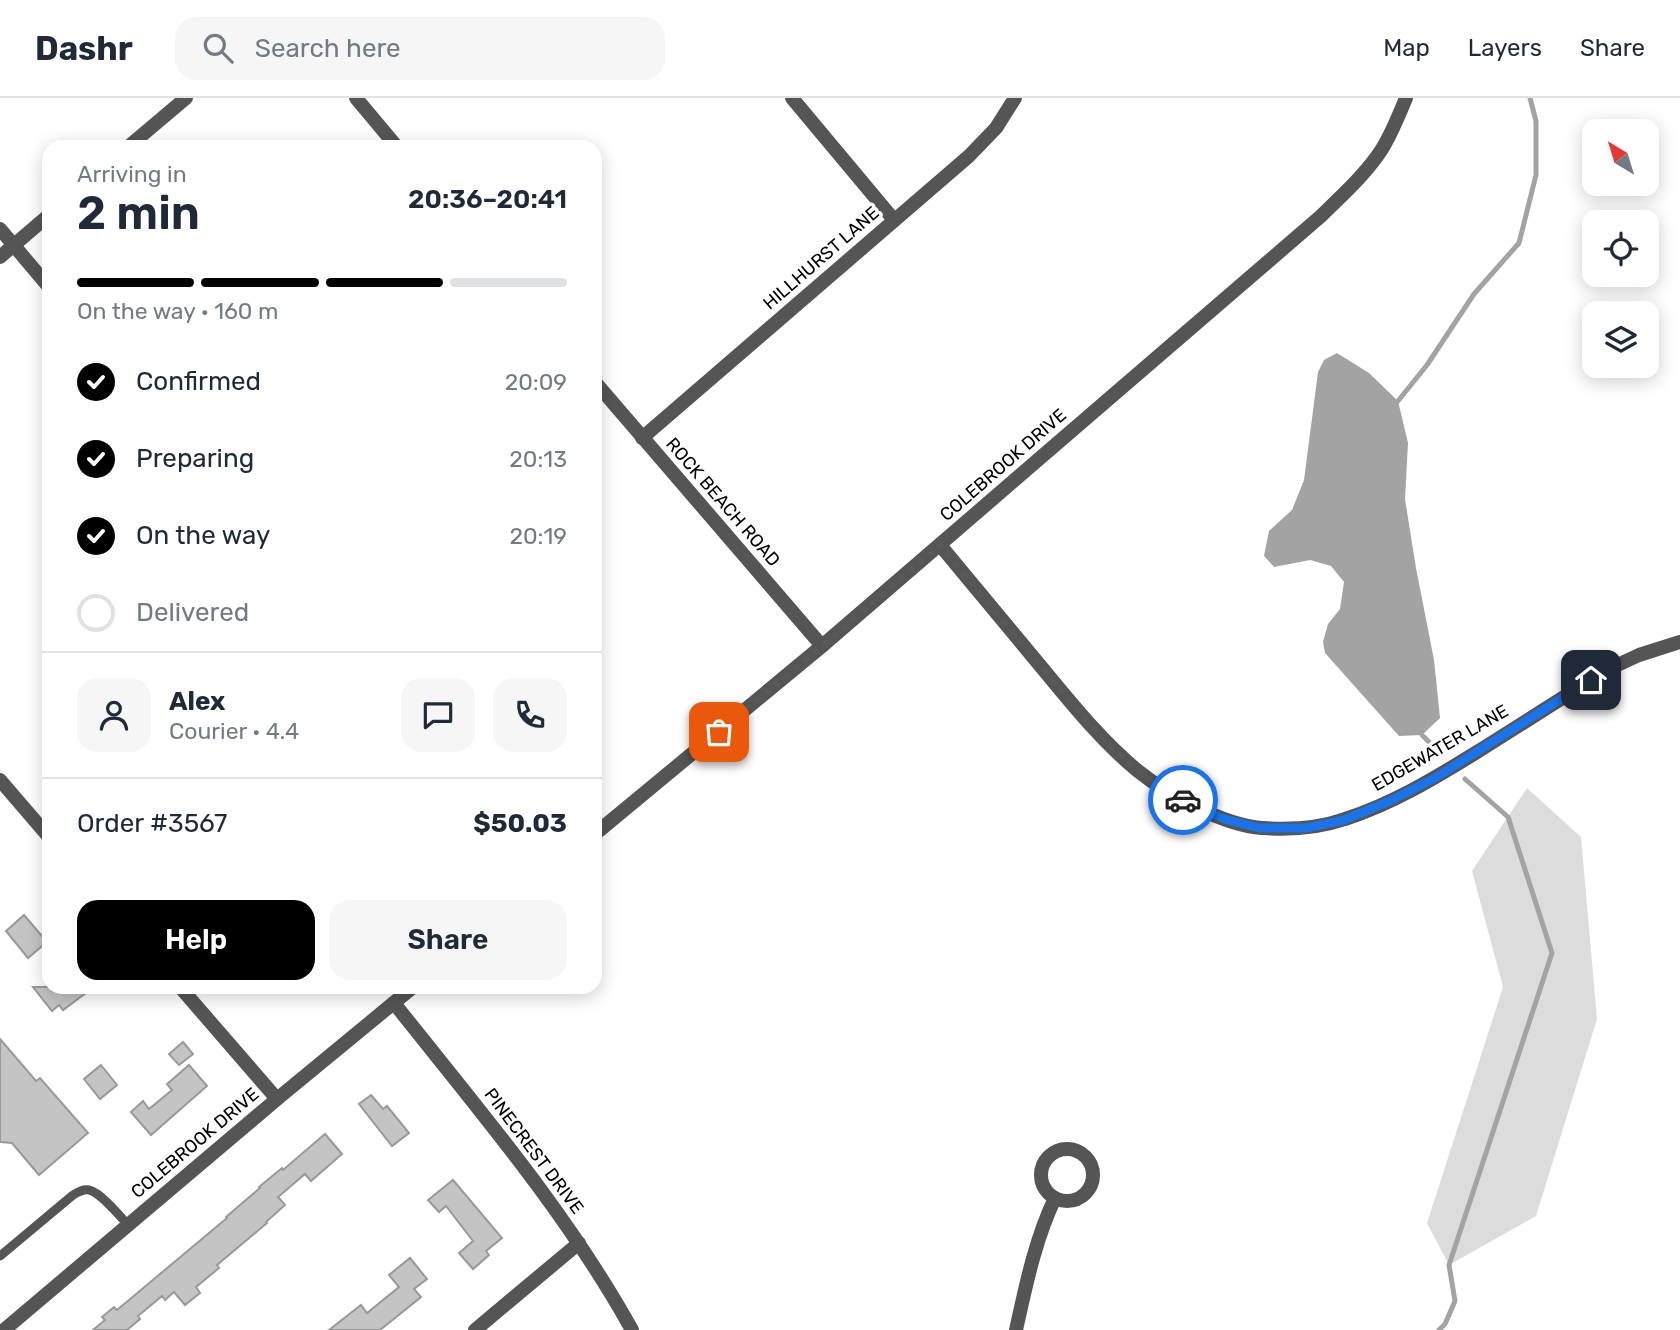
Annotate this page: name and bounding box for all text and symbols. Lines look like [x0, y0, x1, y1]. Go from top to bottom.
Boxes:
search box [175, 17, 665, 80]
text: Dashr [35, 29, 133, 68]
icon: search [199, 29, 237, 67]
text: Search here [255, 33, 401, 64]
text: Map [1383, 34, 1430, 62]
text: Layers [1468, 34, 1542, 62]
text: Share [1580, 34, 1645, 62]
north arrow [1582, 119, 1659, 196]
map controls [1582, 119, 1659, 378]
text: Arriving in [77, 160, 187, 188]
text: 20:36–20:41 [408, 184, 567, 215]
text: 2 min [77, 186, 200, 241]
street label: HILLHURST LANE [759, 202, 883, 314]
button: locate [1582, 210, 1659, 287]
text: On the way · 160 m [77, 297, 279, 325]
button: layers [1582, 301, 1659, 378]
icon: check [77, 363, 115, 401]
text: Confirmed [136, 366, 261, 397]
text: 20:09 [505, 368, 567, 396]
street label: COLEBROOK DRIVE [935, 404, 1071, 526]
street label: ROCK BEACH ROAD [661, 433, 785, 571]
icon: check [77, 440, 115, 478]
text: Preparing [136, 443, 254, 474]
text: 20:13 [509, 445, 567, 473]
icon: check [77, 517, 115, 555]
text: On the way [136, 520, 270, 551]
text: 20:19 [510, 522, 567, 550]
text: Delivered [136, 597, 249, 628]
pin [1561, 650, 1621, 710]
icon: home [1572, 661, 1610, 699]
button: person [77, 678, 151, 752]
button: chat [401, 678, 475, 752]
button: phone [493, 678, 567, 752]
text: Alex [169, 686, 225, 717]
street label: EDGEWATER LANE [1368, 700, 1512, 796]
pin [689, 702, 749, 762]
icon: bag [700, 713, 738, 751]
text: Courier · 4.4 [169, 717, 299, 745]
courier [1148, 765, 1218, 835]
icon: car [1164, 781, 1202, 819]
text: Order #3567 [77, 808, 227, 839]
text: $50.03 [473, 808, 567, 839]
button: Help [77, 900, 315, 980]
button: Share [329, 900, 567, 980]
street label: COLEBROOK DRIVE [127, 1083, 263, 1203]
street label: PINECREST DRIVE [480, 1084, 588, 1218]

